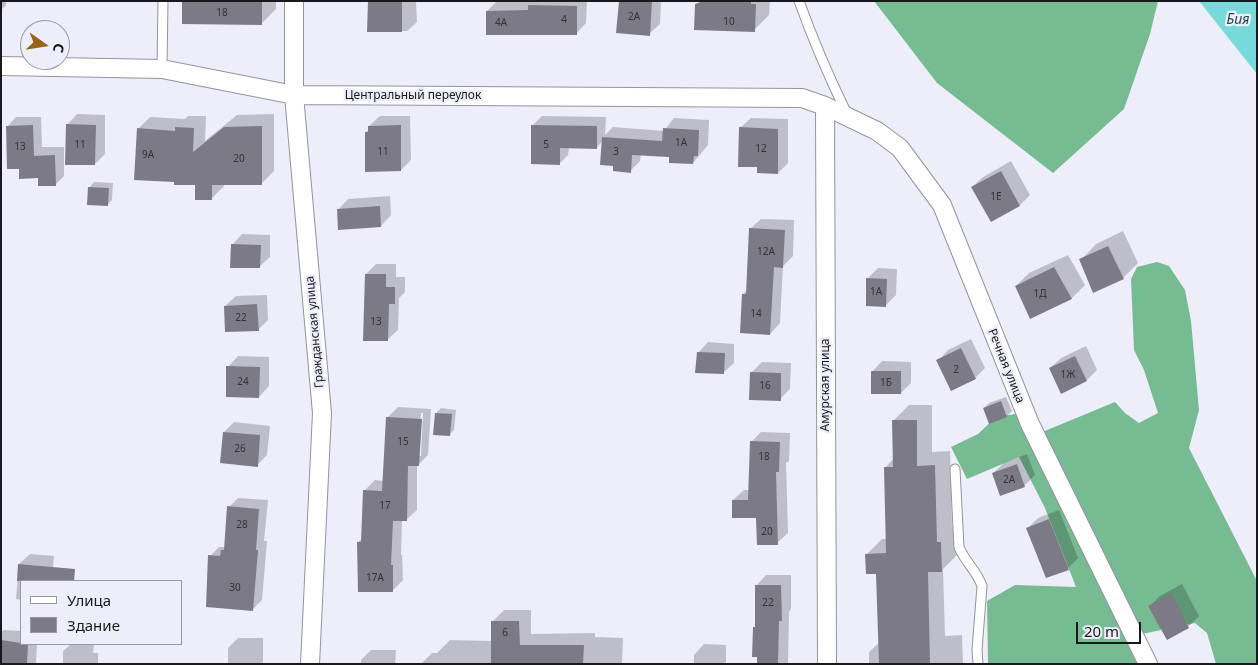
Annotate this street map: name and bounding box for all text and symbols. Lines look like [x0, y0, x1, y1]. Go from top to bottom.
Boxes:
house number: 18 [216, 7, 228, 19]
house number: 2А [628, 11, 640, 23]
water label: Бия [1227, 12, 1249, 28]
house number: 4 [561, 14, 567, 26]
house number: 10 [723, 16, 735, 28]
house number: 4А [495, 17, 507, 29]
north arrow [20, 20, 70, 70]
text: С [49, 42, 69, 55]
street label: Центральный переулок [345, 89, 481, 103]
house number: 1А [675, 137, 687, 149]
house number: 11 [74, 139, 86, 151]
house number: 5 [543, 139, 549, 151]
house number: 13 [14, 141, 26, 153]
house number: 12 [755, 143, 767, 155]
house number: 11 [377, 146, 389, 158]
house number: 3 [613, 146, 619, 158]
house number: 9А [142, 149, 154, 161]
house number: 20 [233, 153, 245, 165]
house number: 1Е [990, 191, 1002, 203]
house number: 12А [757, 246, 775, 258]
street label: Гражданская улица [303, 275, 327, 389]
house number: 1А [870, 286, 882, 298]
house number: 1Д [1033, 288, 1047, 300]
house number: 14 [750, 308, 762, 320]
house number: 22 [235, 312, 247, 324]
house number: 13 [370, 316, 382, 328]
street label: Речная улица [985, 327, 1027, 405]
street label: Амурская улица [819, 338, 833, 432]
house number: 2 [953, 364, 959, 376]
house number: 1Ж [1061, 369, 1075, 381]
house number: 24 [237, 376, 249, 388]
house number: 1Б [880, 377, 892, 389]
house number: 16 [759, 380, 771, 392]
house number: 15 [397, 436, 409, 448]
house number: 26 [234, 443, 246, 455]
house number: 18 [758, 451, 770, 463]
house number: 2А [1003, 474, 1015, 486]
house number: 17 [379, 500, 391, 512]
house number: 28 [236, 519, 248, 531]
house number: 20 [761, 526, 773, 538]
house number: 17А [366, 572, 384, 584]
legend [20, 580, 182, 645]
house number: 30 [229, 582, 241, 594]
text: Улица [67, 590, 111, 610]
house number: 22 [762, 597, 774, 609]
scale bar [1078, 612, 1143, 644]
text: Здание [67, 615, 120, 635]
text: 20 m [1084, 621, 1119, 641]
house number: 6 [502, 627, 508, 639]

